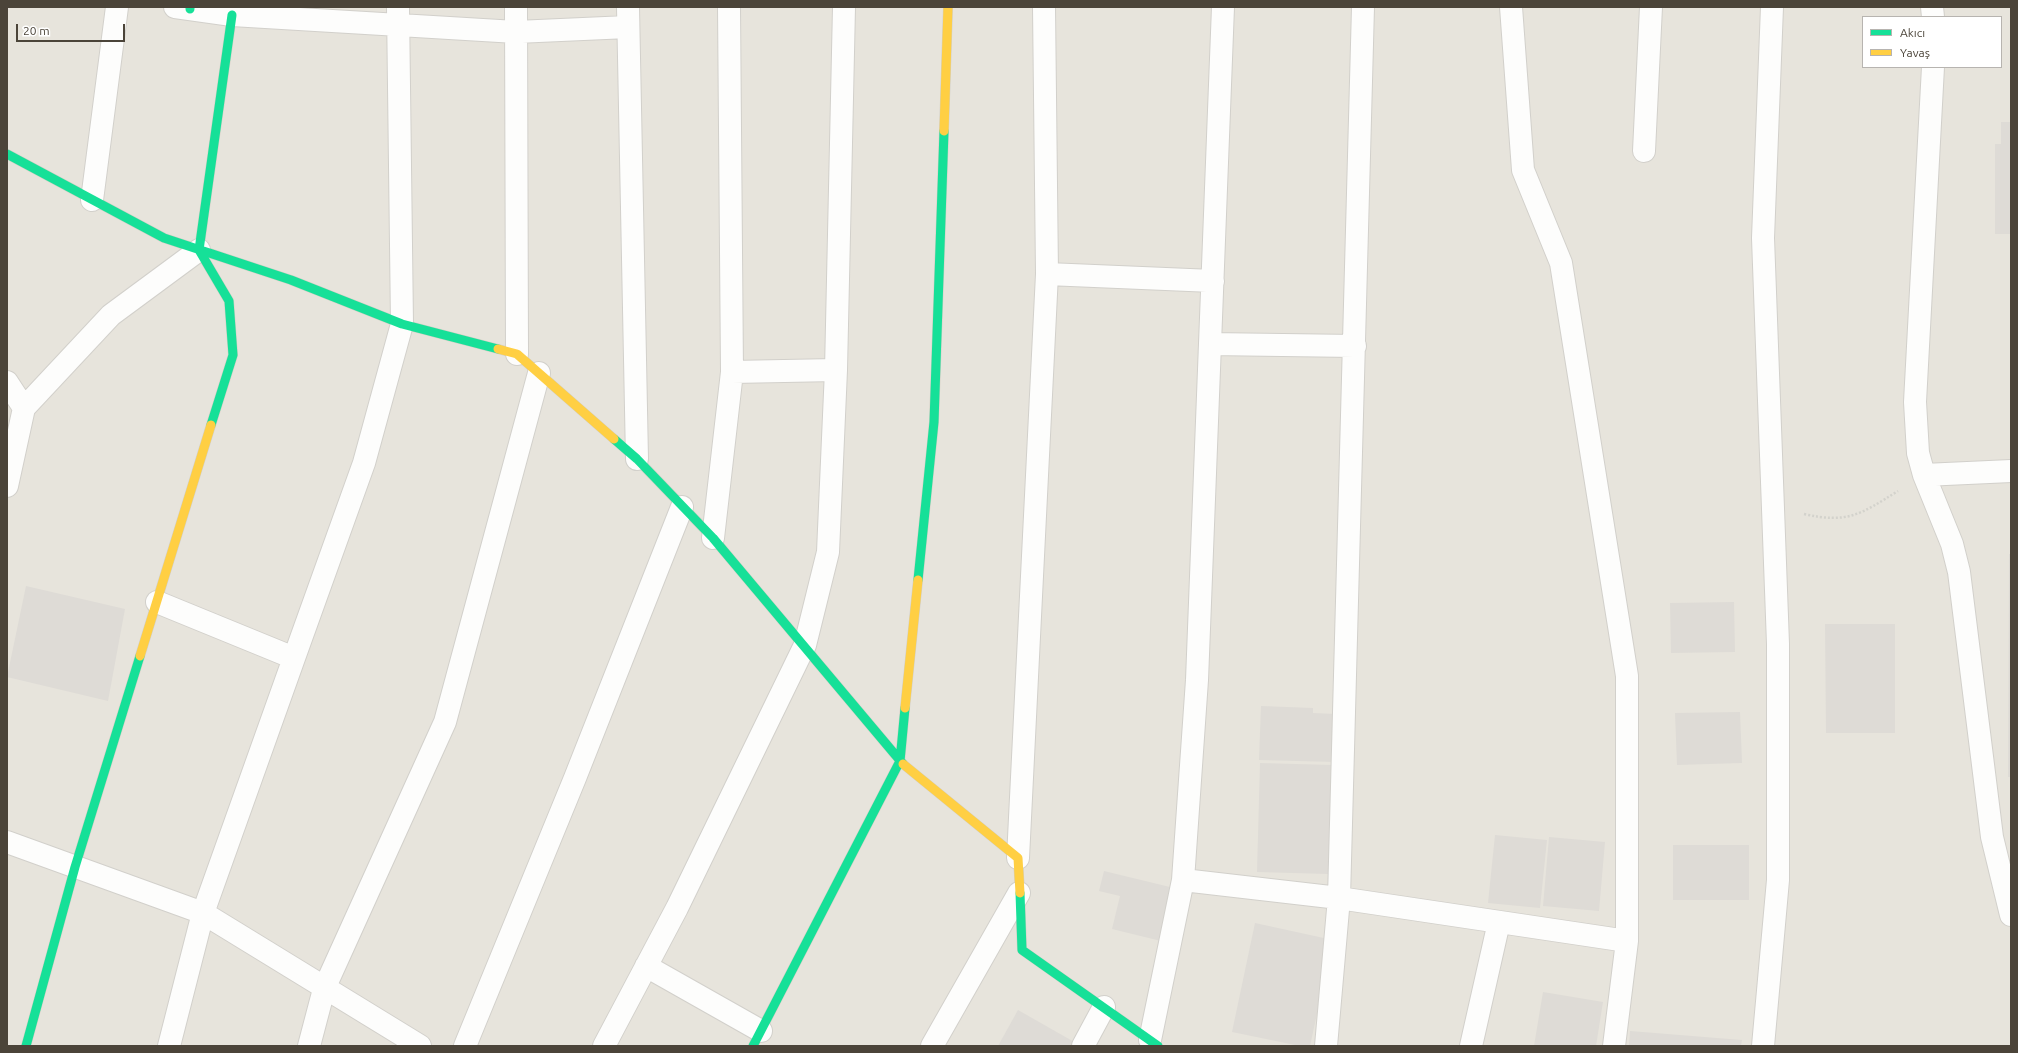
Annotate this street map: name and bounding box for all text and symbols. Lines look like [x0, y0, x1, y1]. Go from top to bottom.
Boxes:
scale bar [18, 16, 127, 42]
legend [1862, 16, 2002, 68]
text: 20 m [23, 24, 50, 37]
text: Akıcı [1900, 26, 1925, 39]
text: Yavaş [1900, 46, 1930, 59]

